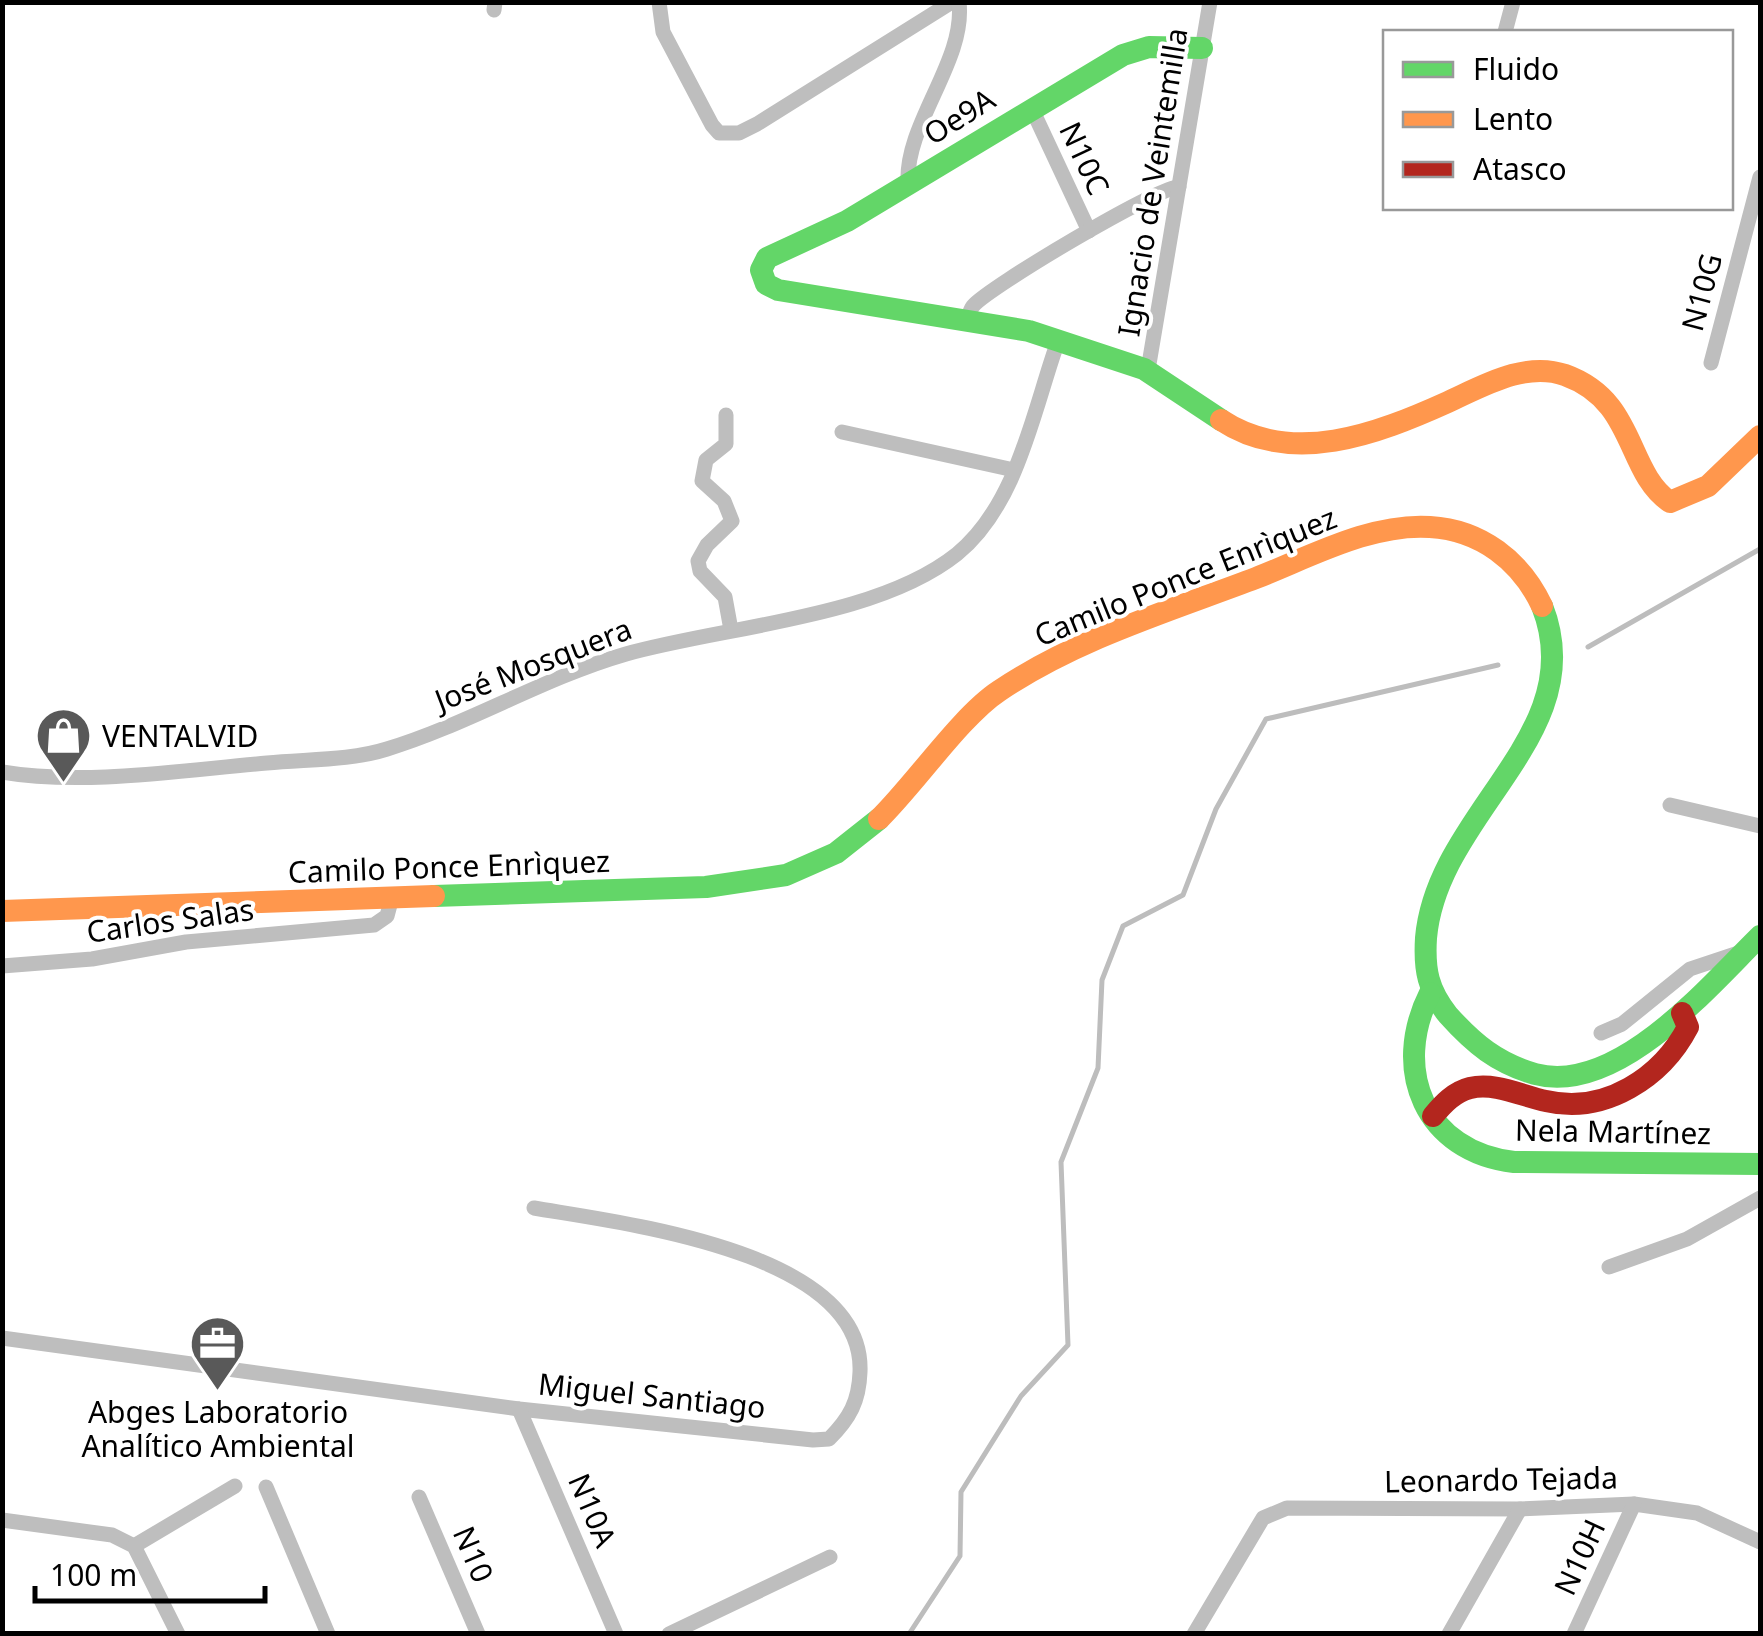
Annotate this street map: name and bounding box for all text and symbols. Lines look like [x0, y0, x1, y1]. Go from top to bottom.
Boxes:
street label: Ignacio de Veintemilla [1107, 25, 1197, 339]
legend [1383, 30, 1733, 210]
text: Fluido [1473, 48, 1559, 89]
street label: Oe9A [916, 78, 1003, 154]
text: Lento [1473, 98, 1553, 139]
street label: N10C [1050, 115, 1120, 201]
text: Atasco [1473, 148, 1567, 189]
street label: N10G [1671, 249, 1731, 335]
street label: Camilo Ponce Enrìquez [1028, 497, 1342, 655]
street label: José Mosquera [426, 608, 637, 721]
shop icon: VENTALVID [33, 705, 93, 784]
place label: VENTALVID [102, 715, 258, 756]
street label: Camilo Ponce Enrìquez [287, 840, 611, 892]
street label: Carlos Salas [84, 888, 256, 952]
street label: Nela Martínez [1514, 1109, 1712, 1153]
office icon: Abges Laboratorio Analítico Ambiental [188, 1313, 248, 1392]
street label: Miguel Santiago [536, 1363, 768, 1427]
place label: Abges Laboratorio Analítico Ambiental [81, 1391, 355, 1466]
street label: Leonardo Tejada [1384, 1456, 1618, 1502]
street label: N10A [559, 1467, 627, 1554]
street label: N10H [1544, 1512, 1614, 1602]
street label: N10 [444, 1520, 504, 1588]
scale bar [35, 1541, 265, 1603]
text: 100 m [50, 1554, 137, 1595]

